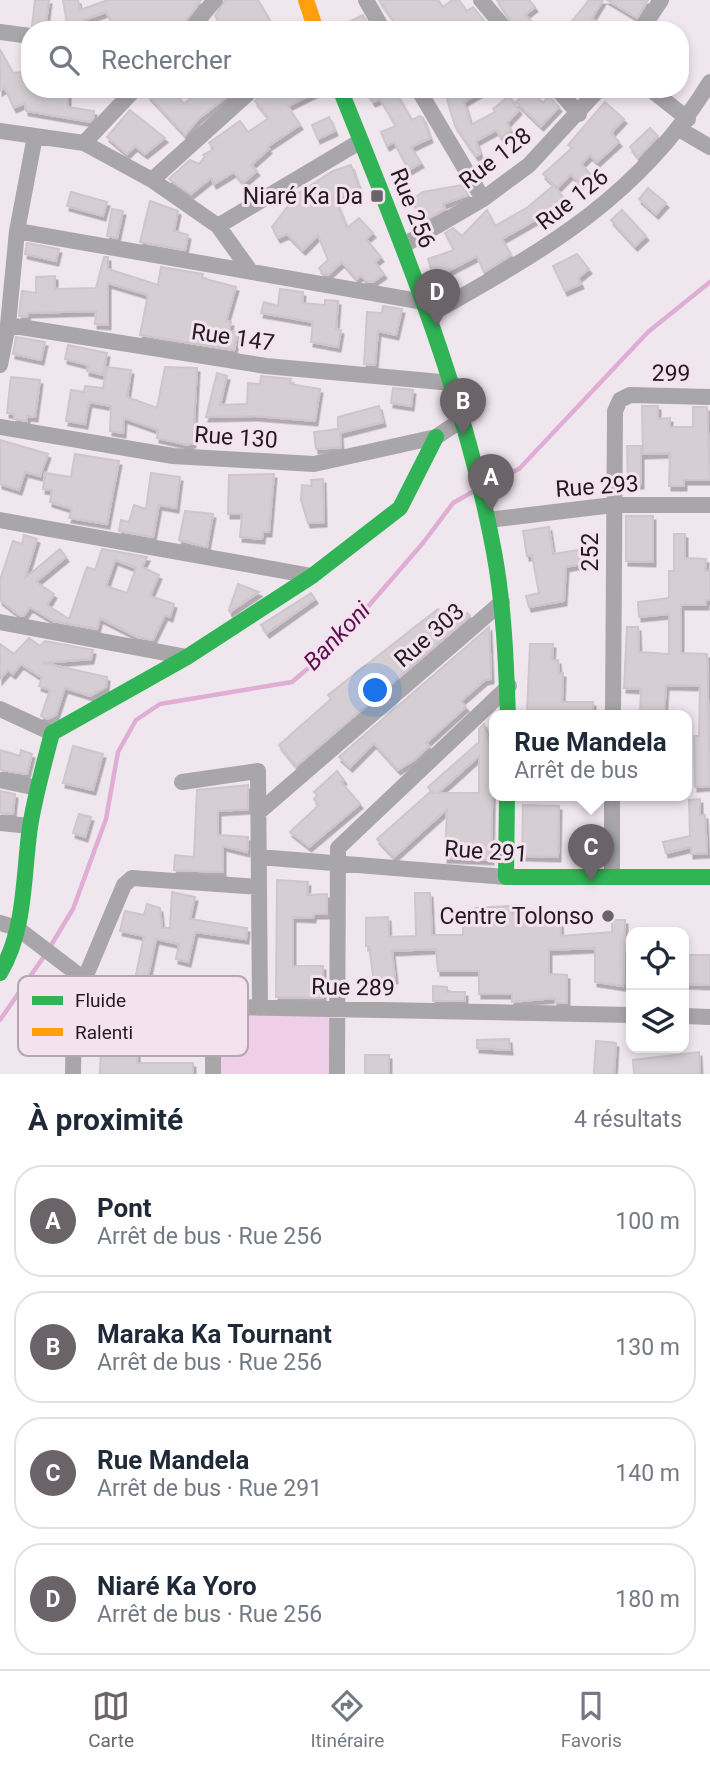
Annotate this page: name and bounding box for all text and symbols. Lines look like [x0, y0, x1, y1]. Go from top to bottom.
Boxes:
search box [21, 21, 689, 98]
icon: search [45, 41, 83, 79]
text: Rechercher [101, 45, 232, 75]
street label: Rue 128 [454, 122, 537, 195]
street label: Rue 126 [531, 163, 614, 236]
street label: Rue 256 [384, 164, 441, 252]
place label: Niaré Ka Da [243, 183, 363, 210]
marker: Niaré Ka Da [369, 188, 385, 204]
pin: D [414, 269, 460, 327]
street label: Rue 147 [190, 318, 276, 357]
street label: 299 [651, 360, 691, 387]
pin: B [440, 378, 486, 436]
street label: Rue 130 [193, 421, 279, 454]
pin: A [468, 454, 514, 512]
street label: Rue 293 [554, 470, 640, 503]
street label: 252 [577, 533, 604, 571]
water label: Bankoni [298, 596, 376, 676]
street label: Rue 303 [389, 598, 470, 673]
your location [358, 673, 392, 707]
popup [489, 710, 692, 801]
text: Rue Mandela [514, 727, 667, 757]
text: Arrêt de bus [514, 757, 638, 784]
pin: C [568, 824, 614, 882]
street label: Rue 291 [443, 835, 529, 868]
place label: Centre Tolonso [439, 903, 594, 930]
marker: Centre Tolonso [600, 908, 616, 924]
map controls [626, 927, 689, 1053]
button: locate [626, 927, 689, 990]
street label: Rue 289 [311, 973, 395, 1002]
legend [18, 976, 248, 1056]
text: Fluide [75, 989, 126, 1012]
button: layers [626, 990, 689, 1053]
text: Ralenti [75, 1021, 133, 1044]
text: À proximité [28, 1102, 183, 1137]
text: 4 résultats [574, 1106, 682, 1133]
text: Pont [97, 1193, 152, 1223]
text: A [45, 1208, 61, 1235]
text: 100 m [615, 1208, 680, 1235]
text: Arrêt de bus · Rue 256 [97, 1223, 322, 1250]
text: Maraka Ka Tournant [97, 1319, 332, 1349]
text: B [46, 1334, 60, 1361]
text: 130 m [615, 1334, 680, 1361]
text: Arrêt de bus · Rue 256 [97, 1349, 322, 1376]
text: Rue Mandela [97, 1445, 249, 1475]
text: C [45, 1460, 61, 1487]
text: 140 m [615, 1460, 680, 1487]
text: Arrêt de bus · Rue 291 [97, 1475, 322, 1502]
text: Niaré Ka Yoro [97, 1571, 257, 1601]
text: D [46, 1586, 60, 1613]
text: 180 m [615, 1586, 680, 1613]
text: Arrêt de bus · Rue 256 [97, 1601, 322, 1628]
tab: Carte [88, 1687, 134, 1752]
tab: Itinéraire [310, 1687, 384, 1752]
tab: Favoris [561, 1687, 622, 1752]

